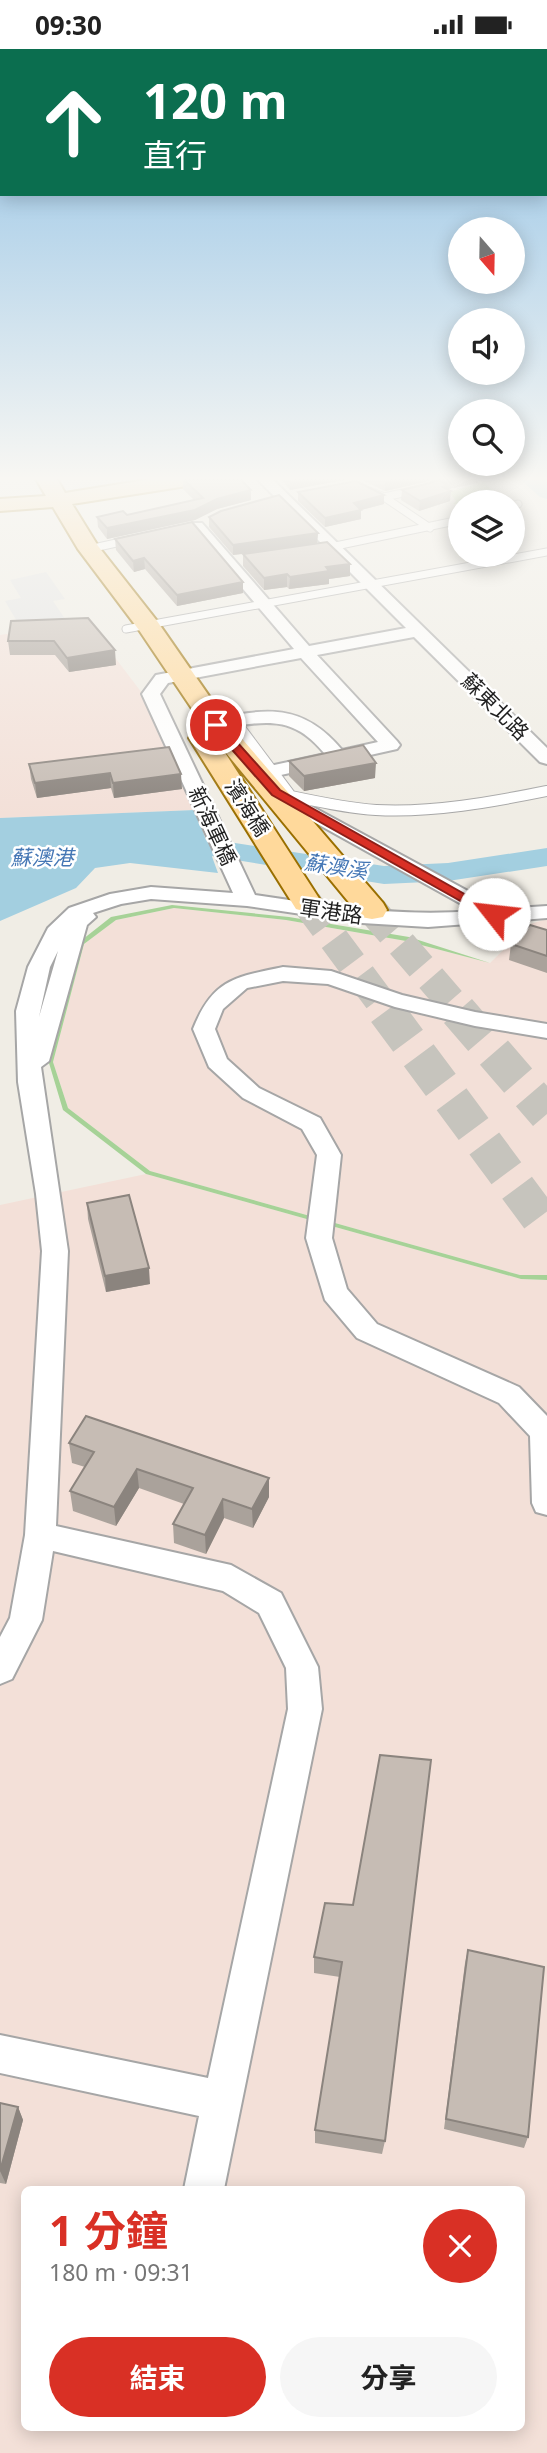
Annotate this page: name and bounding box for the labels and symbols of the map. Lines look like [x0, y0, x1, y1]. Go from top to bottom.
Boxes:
north arrow [448, 217, 525, 294]
street label: 蘇東北路 [456, 667, 535, 746]
pin [186, 695, 246, 755]
street label: 濱海橋 [219, 773, 277, 841]
street label: 新海軍橋 [182, 782, 243, 870]
water label: 蘇澳港 [11, 843, 76, 871]
water label: 蘇澳溪 [303, 847, 372, 885]
position arrow [457, 877, 531, 951]
street label: 軍港路 [298, 893, 364, 929]

